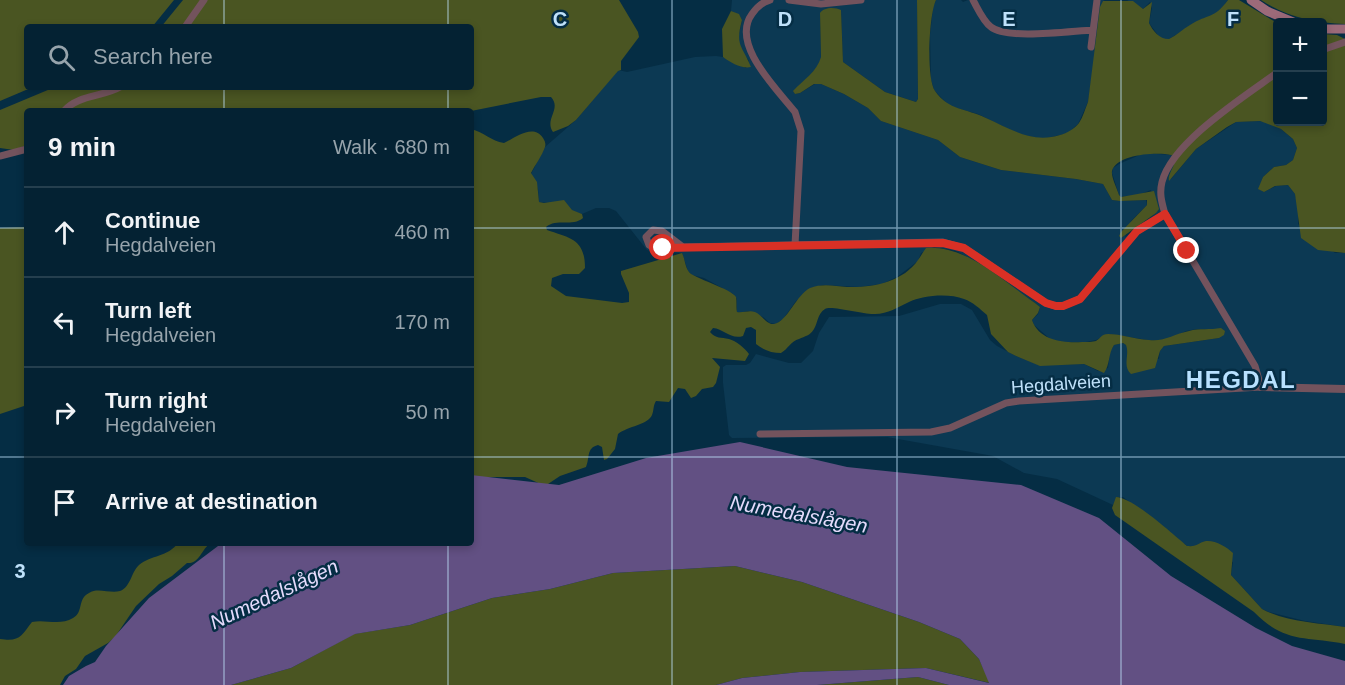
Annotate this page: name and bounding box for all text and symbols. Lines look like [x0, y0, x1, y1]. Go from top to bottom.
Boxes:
text: C [553, 8, 567, 30]
text: D [778, 8, 792, 30]
text: E [1002, 8, 1016, 30]
text: F [1227, 8, 1239, 30]
map controls [1273, 18, 1327, 126]
button: + [1273, 18, 1327, 72]
search box [24, 24, 474, 90]
icon: search [45, 41, 78, 74]
text: Search here [93, 44, 213, 69]
button: − [1273, 72, 1327, 126]
text: 9 min [48, 132, 116, 162]
text: Walk · 680 m [333, 136, 450, 158]
text: Continue [105, 208, 200, 233]
icon: ahead [48, 216, 81, 249]
text: 460 m [394, 221, 450, 243]
text: Hegdalveien [105, 234, 216, 256]
route start [649, 234, 675, 260]
route end [1173, 237, 1199, 263]
text: Turn left [105, 298, 191, 323]
icon: left [48, 306, 81, 339]
text: 170 m [394, 311, 450, 333]
text: Hegdalveien [105, 324, 216, 346]
district label: HEGDAL [1186, 366, 1296, 393]
street label: Hegdalveien [1010, 371, 1112, 397]
text: Turn right [105, 388, 207, 413]
icon: right [48, 396, 81, 429]
text: 50 m [406, 401, 450, 423]
text: Hegdalveien [105, 414, 216, 436]
icon: arrive [48, 486, 81, 519]
text: Arrive at destination [105, 489, 318, 514]
water label: Numedalslågen [729, 491, 869, 537]
water label: Numedalslågen [206, 555, 342, 633]
text: 3 [14, 560, 26, 582]

